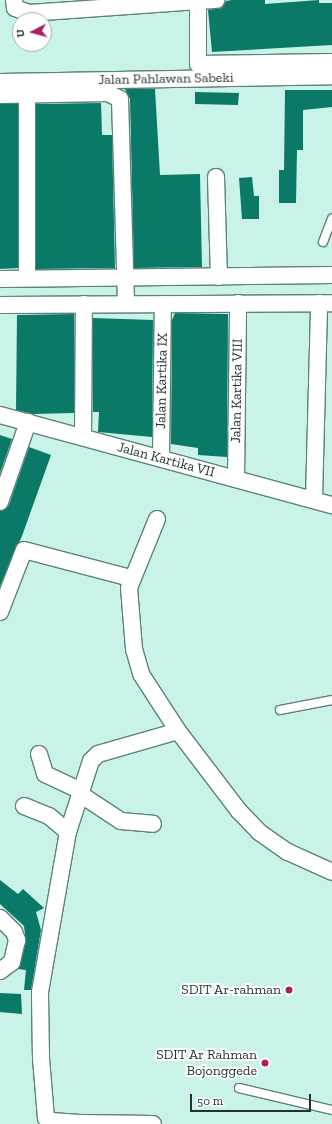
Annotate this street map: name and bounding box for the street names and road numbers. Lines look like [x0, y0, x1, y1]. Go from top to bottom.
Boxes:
street label: Jalan Pahlawan Sabeki [98, 69, 234, 89]
street label: Jalan Kartika IX [153, 333, 171, 429]
street label: Jalan Kartika VIII [228, 338, 246, 444]
street label: Jalan Kartika VII [115, 439, 217, 481]

